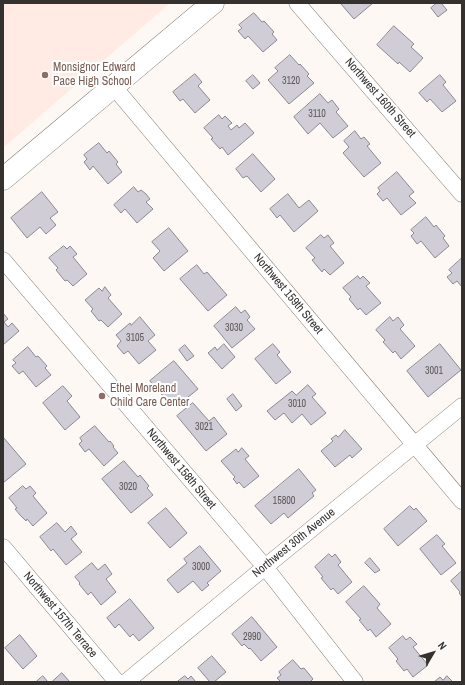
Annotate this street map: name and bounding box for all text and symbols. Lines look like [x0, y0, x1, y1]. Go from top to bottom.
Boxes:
street label: Northwest 160th Street [342, 55, 418, 141]
place label: Monsignor Edward Pace High School [53, 61, 136, 89]
marker: Monsignor Edward Pace High School [40, 70, 50, 80]
house number: 3120 [282, 75, 300, 87]
house number: 3110 [308, 108, 326, 120]
street label: Northwest 159th Street [250, 251, 326, 337]
house number: 3030 [225, 322, 243, 334]
house number: 3105 [126, 332, 144, 344]
house number: 3001 [425, 365, 443, 377]
place label: Ethel Moreland Child Care Center [110, 382, 189, 410]
marker: Ethel Moreland Child Care Center [97, 391, 107, 401]
house number: 3010 [288, 398, 306, 410]
house number: 3021 [195, 421, 213, 433]
street label: Northwest 158th Street [143, 426, 219, 512]
house number: 3020 [119, 481, 137, 493]
house number: 15800 [273, 495, 295, 507]
street label: Northwest 30th Avenue [250, 505, 338, 581]
house number: 3000 [192, 561, 210, 573]
street label: Northwest 157th Terrace [20, 569, 100, 661]
house number: 2990 [243, 631, 261, 643]
north arrow [413, 633, 453, 673]
text: N [435, 639, 450, 652]

